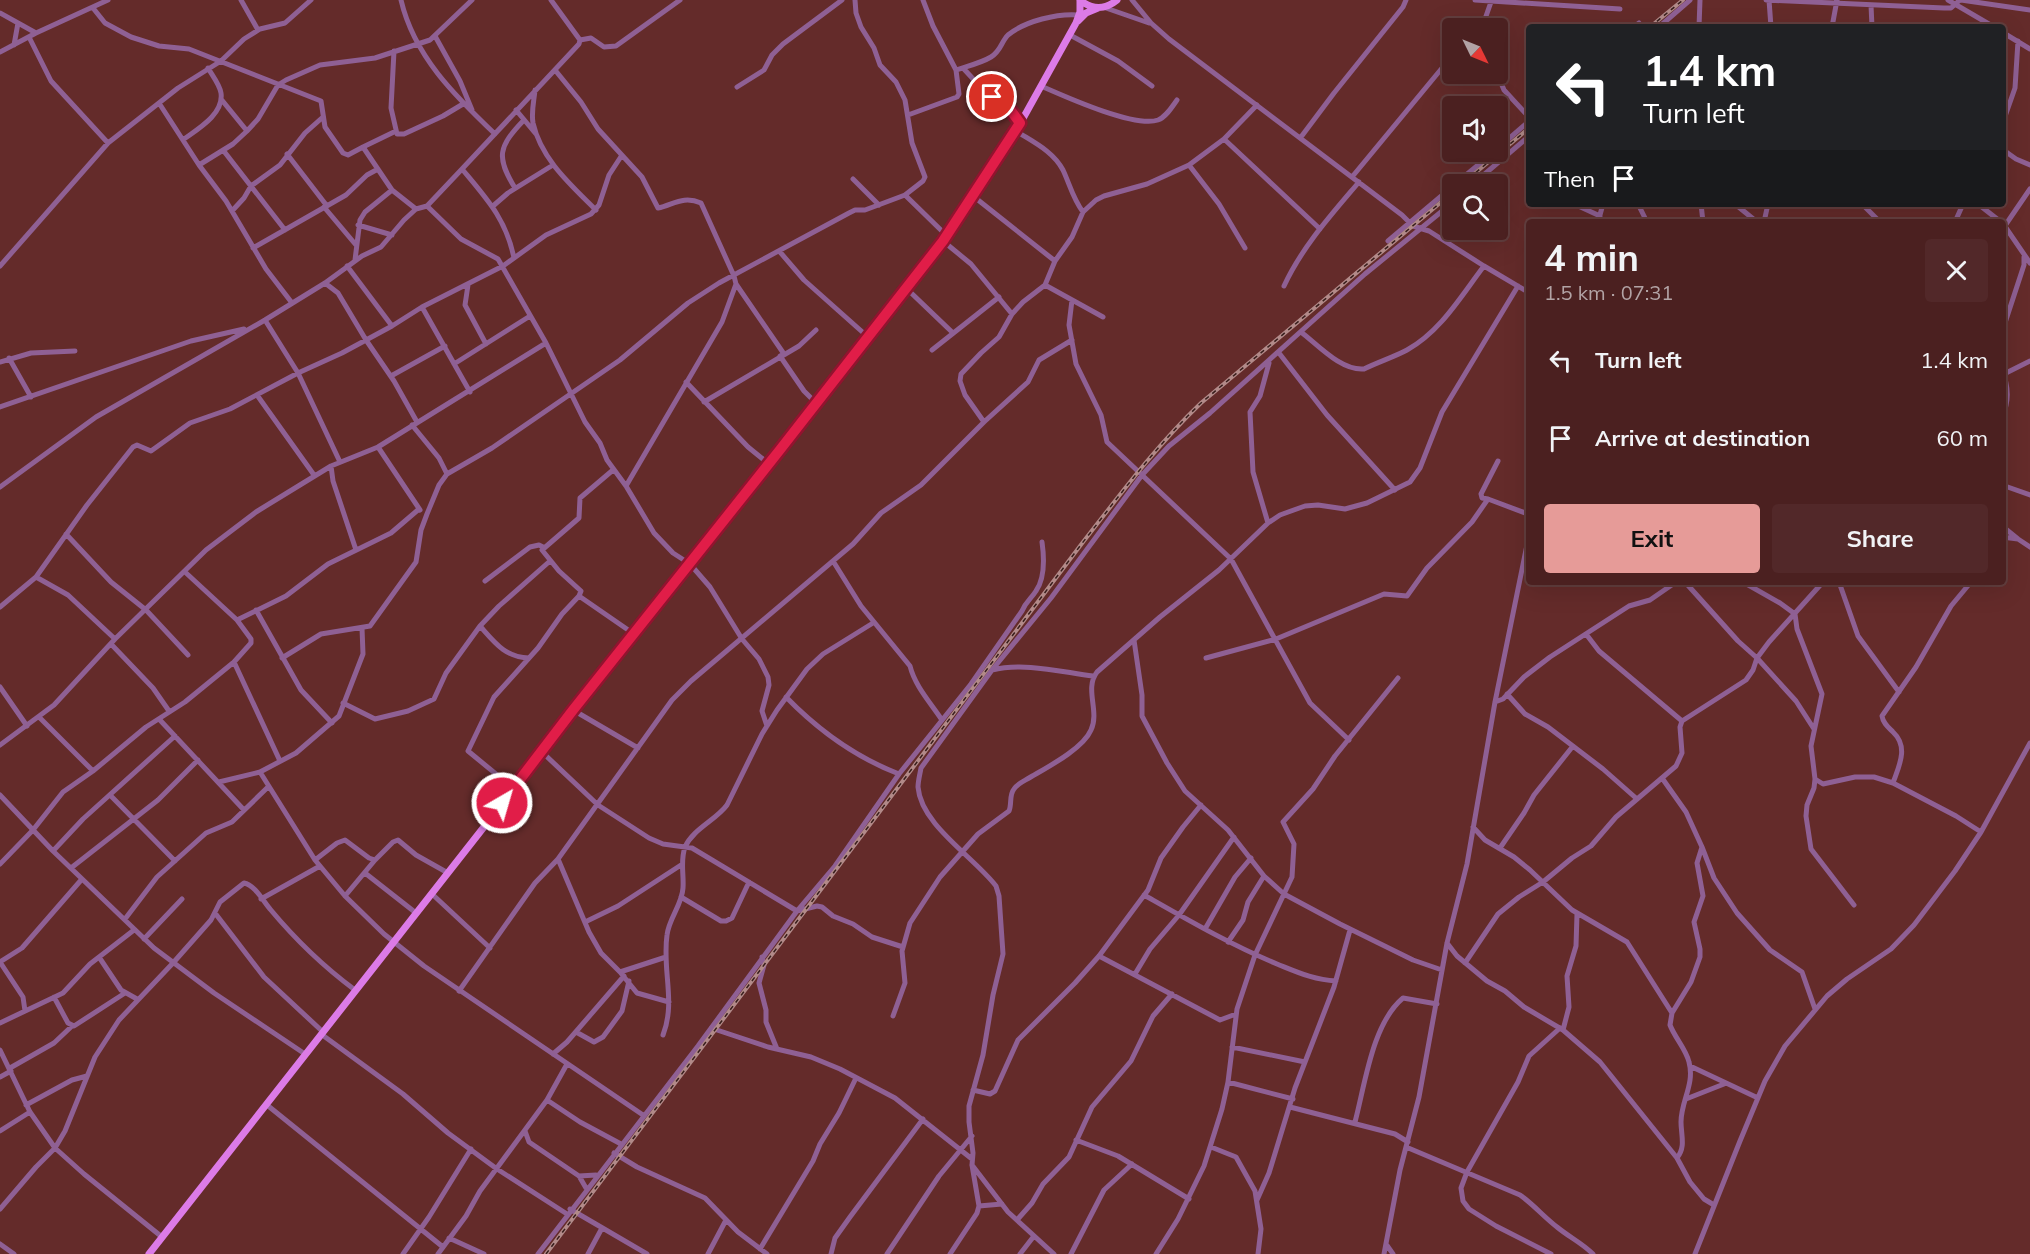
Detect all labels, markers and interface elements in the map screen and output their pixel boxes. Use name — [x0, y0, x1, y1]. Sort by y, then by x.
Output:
north arrow — [1442, 18, 1508, 84]
map controls — [1442, 18, 1508, 240]
text: 1.4 km — [1643, 44, 1776, 97]
icon: left — [1544, 48, 1622, 126]
pin — [966, 71, 1017, 122]
icon: arrive — [975, 80, 1008, 113]
button: sound — [1442, 96, 1508, 162]
text: Turn left — [1643, 96, 1745, 130]
icon: arrive — [1607, 162, 1640, 195]
text: Then — [1544, 165, 1595, 193]
button: search — [1442, 174, 1508, 240]
text: 4 min — [1544, 235, 1639, 280]
button: close — [1925, 239, 1988, 302]
text: 1.5 km · 07:31 — [1544, 280, 1673, 305]
icon: left — [1544, 344, 1577, 377]
text: Turn left — [1595, 346, 1682, 374]
text: 1.4 km — [1920, 346, 1988, 374]
icon: arrive — [1544, 422, 1577, 455]
text: Arrive at destination — [1595, 424, 1810, 452]
text: 60 m — [1937, 424, 1988, 452]
button: Exit — [1544, 504, 1760, 573]
button: Share — [1772, 504, 1988, 573]
position arrow — [470, 771, 534, 835]

